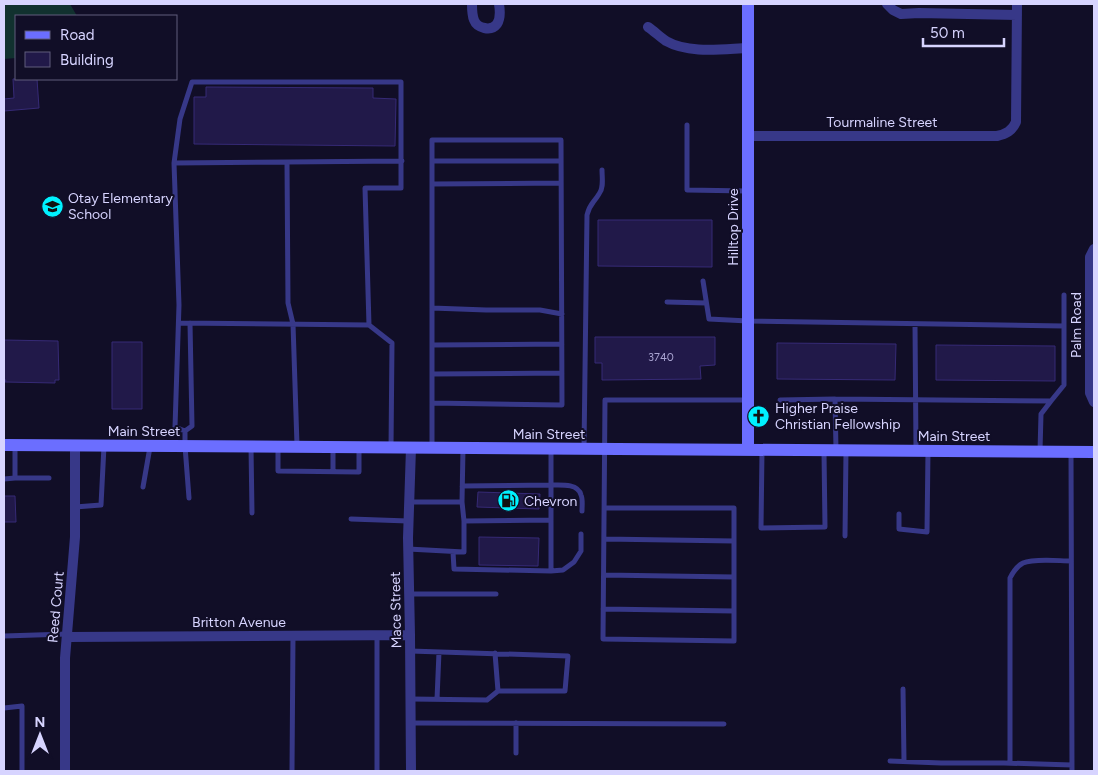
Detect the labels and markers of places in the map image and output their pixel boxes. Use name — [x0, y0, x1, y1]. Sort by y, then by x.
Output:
place label: Otay Elementary School — [68, 190, 173, 223]
school or university icon: Otay Elementary School — [40, 194, 64, 218]
place label: Higher Praise Christian Fellowship — [775, 400, 900, 433]
church icon: Higher Praise Christian Fellowship — [747, 404, 771, 428]
fuel station icon: Chevron — [496, 489, 520, 513]
place label: Chevron — [524, 493, 577, 510]

